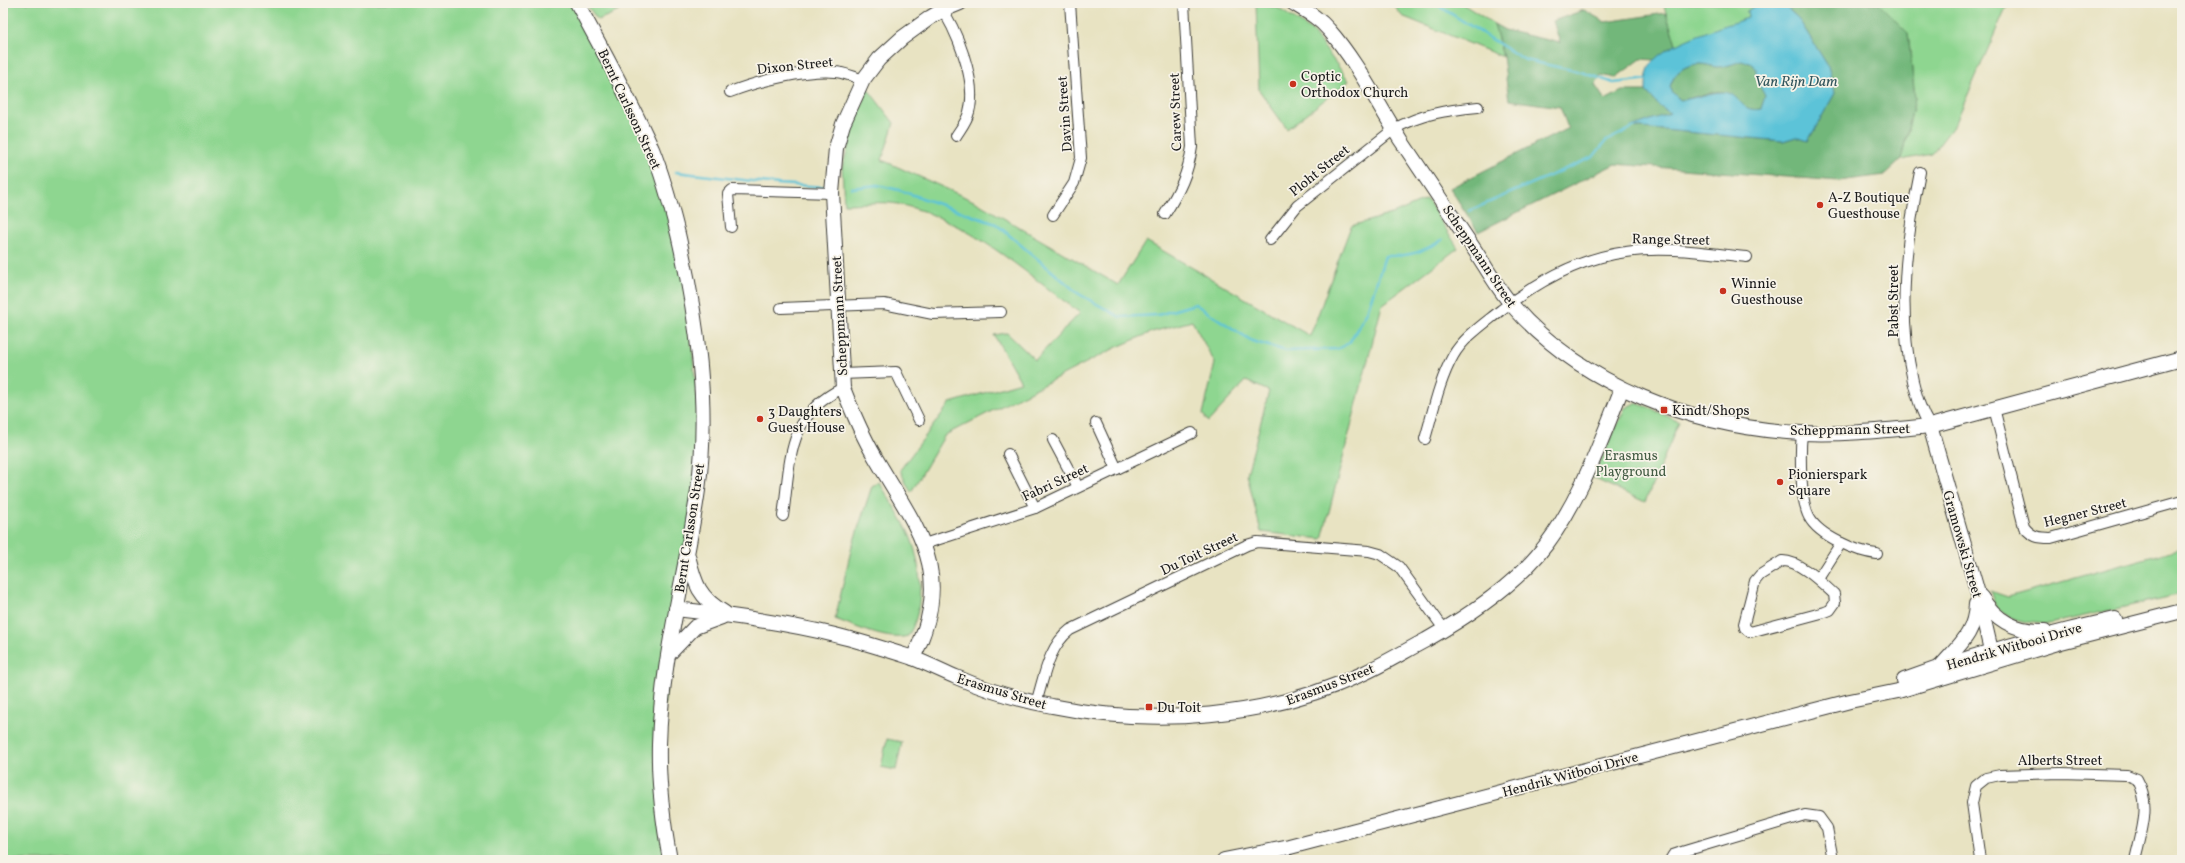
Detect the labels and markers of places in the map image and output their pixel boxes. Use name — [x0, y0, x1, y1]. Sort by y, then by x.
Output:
place label: Coptic Orthodox Church — [1301, 68, 1408, 103]
marker: Coptic Orthodox Church — [1288, 79, 1298, 89]
place label: A-Z Boutique Guesthouse — [1828, 189, 1910, 224]
marker: A-Z Boutique Guesthouse — [1815, 200, 1825, 210]
place label: Winnie Guesthouse — [1731, 275, 1803, 310]
marker: Winnie Guesthouse — [1718, 286, 1728, 296]
place label: Kindt/Shops — [1672, 402, 1750, 421]
place label: 3 Daughters Guest House — [768, 403, 845, 438]
marker: Kindt/Shops — [1659, 405, 1669, 415]
marker: 3 Daughters Guest House — [755, 414, 765, 424]
place label: Pionierspark Square — [1788, 466, 1868, 501]
marker: Pionierspark Square — [1775, 477, 1785, 487]
place label: Du Toit — [1157, 699, 1201, 718]
marker: Du Toit — [1144, 702, 1154, 712]

